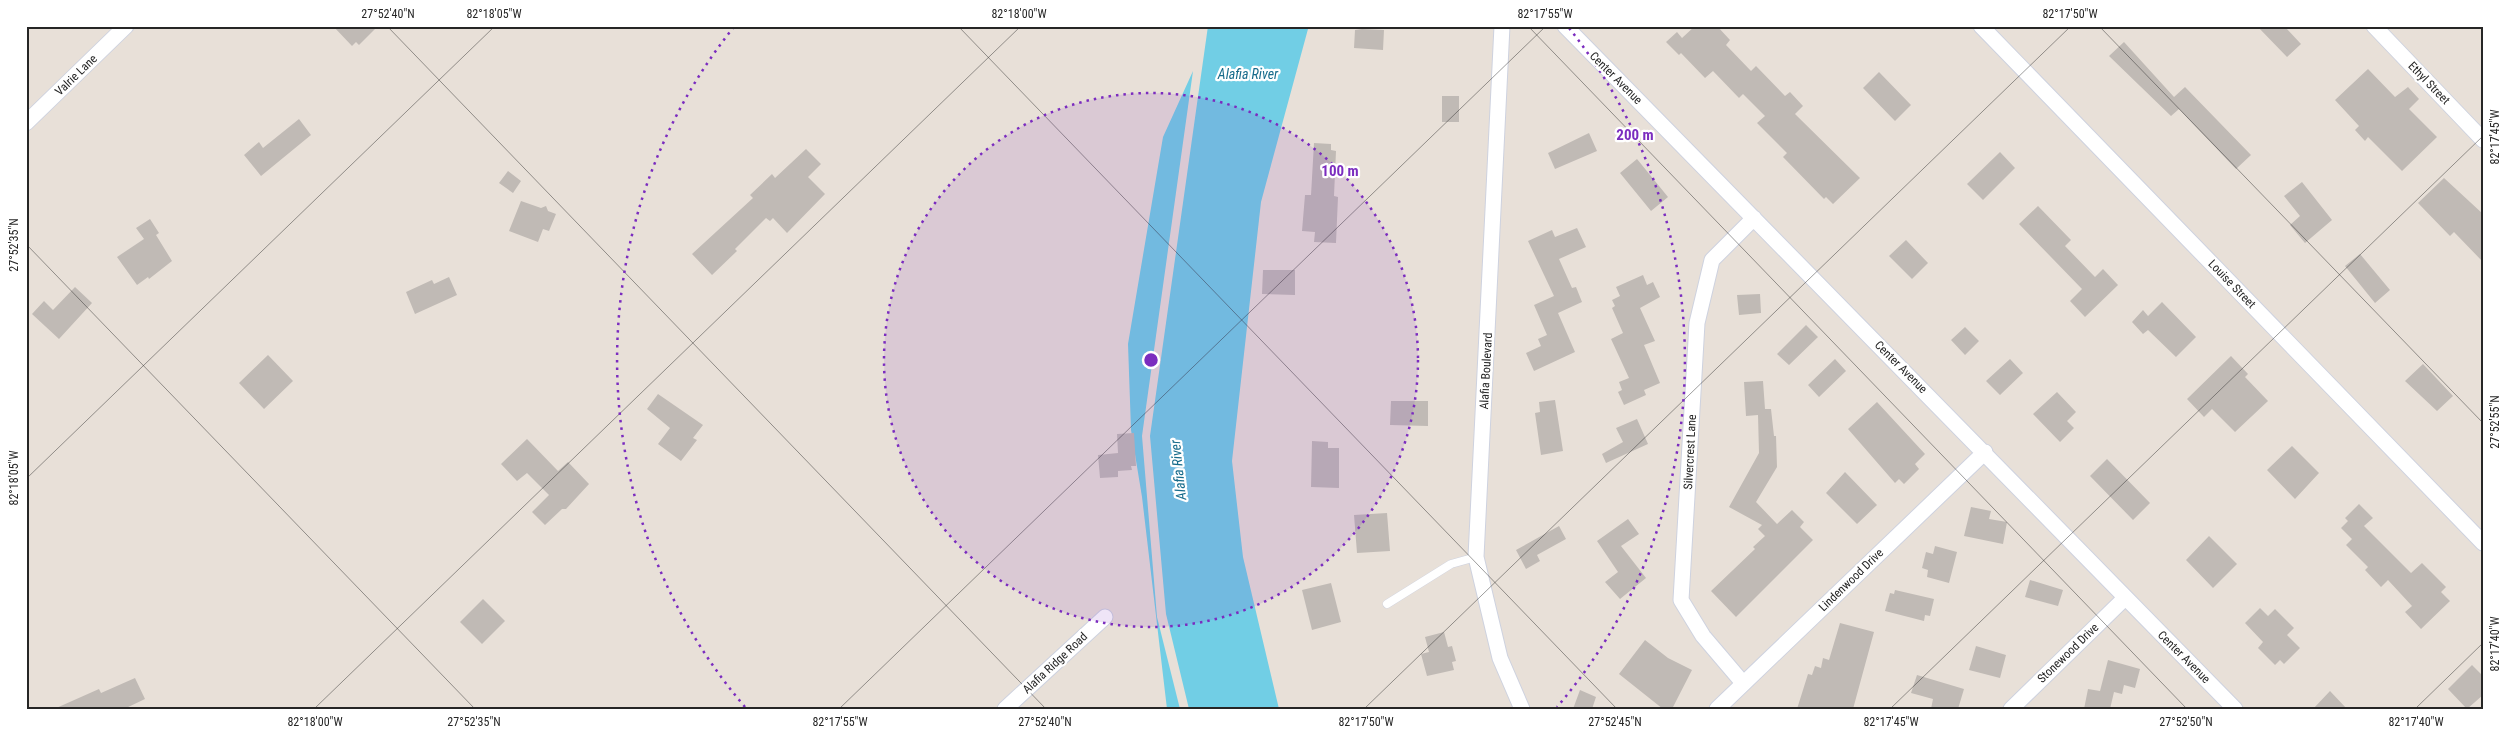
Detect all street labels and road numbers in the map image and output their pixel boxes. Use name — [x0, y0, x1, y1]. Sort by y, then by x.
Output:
street label: Center Avenue — [1587, 49, 1645, 107]
street label: Valrie Lane — [52, 51, 100, 98]
street label: Ethyl Street — [2405, 59, 2453, 108]
street label: Louise Street — [2205, 257, 2259, 312]
street label: Alafia Boulevard — [1477, 332, 1495, 410]
street label: Center Avenue — [1872, 338, 1930, 396]
street label: Silvercrest Lane — [1681, 414, 1699, 490]
street label: Lindenwood Drive — [1816, 545, 1886, 614]
street label: Stonewood Drive — [2034, 620, 2102, 686]
street label: Center Avenue — [2155, 628, 2213, 686]
street label: Alafia Ridge Road — [1020, 629, 1090, 697]

